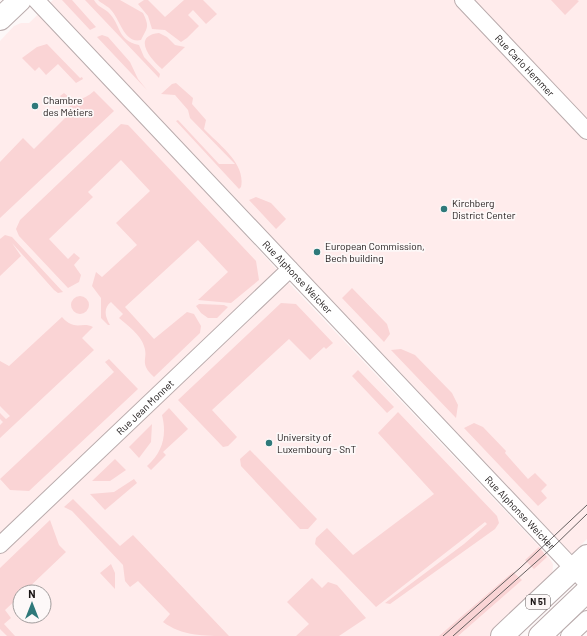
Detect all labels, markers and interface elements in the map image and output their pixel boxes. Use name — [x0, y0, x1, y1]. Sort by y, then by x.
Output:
street label: Rue Carlo Hemmer — [493, 32, 557, 99]
place label: Chambre des Métiers — [43, 94, 93, 118]
marker: Chambre des Métiers — [30, 101, 40, 111]
place label: Kirchberg District Center — [452, 197, 516, 221]
marker: Kirchberg District Center — [439, 204, 449, 214]
street label: Rue Alphonse Weicker — [260, 238, 335, 316]
place label: European Commission, Bech building — [325, 240, 425, 264]
marker: European Commission, Bech building — [312, 247, 322, 257]
street label: Rue Jean Monnet — [114, 377, 176, 437]
place label: University of Luxembourg - SnT — [277, 431, 356, 455]
marker: University of Luxembourg - SnT — [264, 438, 274, 448]
street label: Rue Alphonse Weicker — [483, 473, 558, 552]
north arrow — [12, 584, 52, 624]
text: N — [28, 587, 36, 600]
road number: N 51 — [526, 595, 550, 609]

